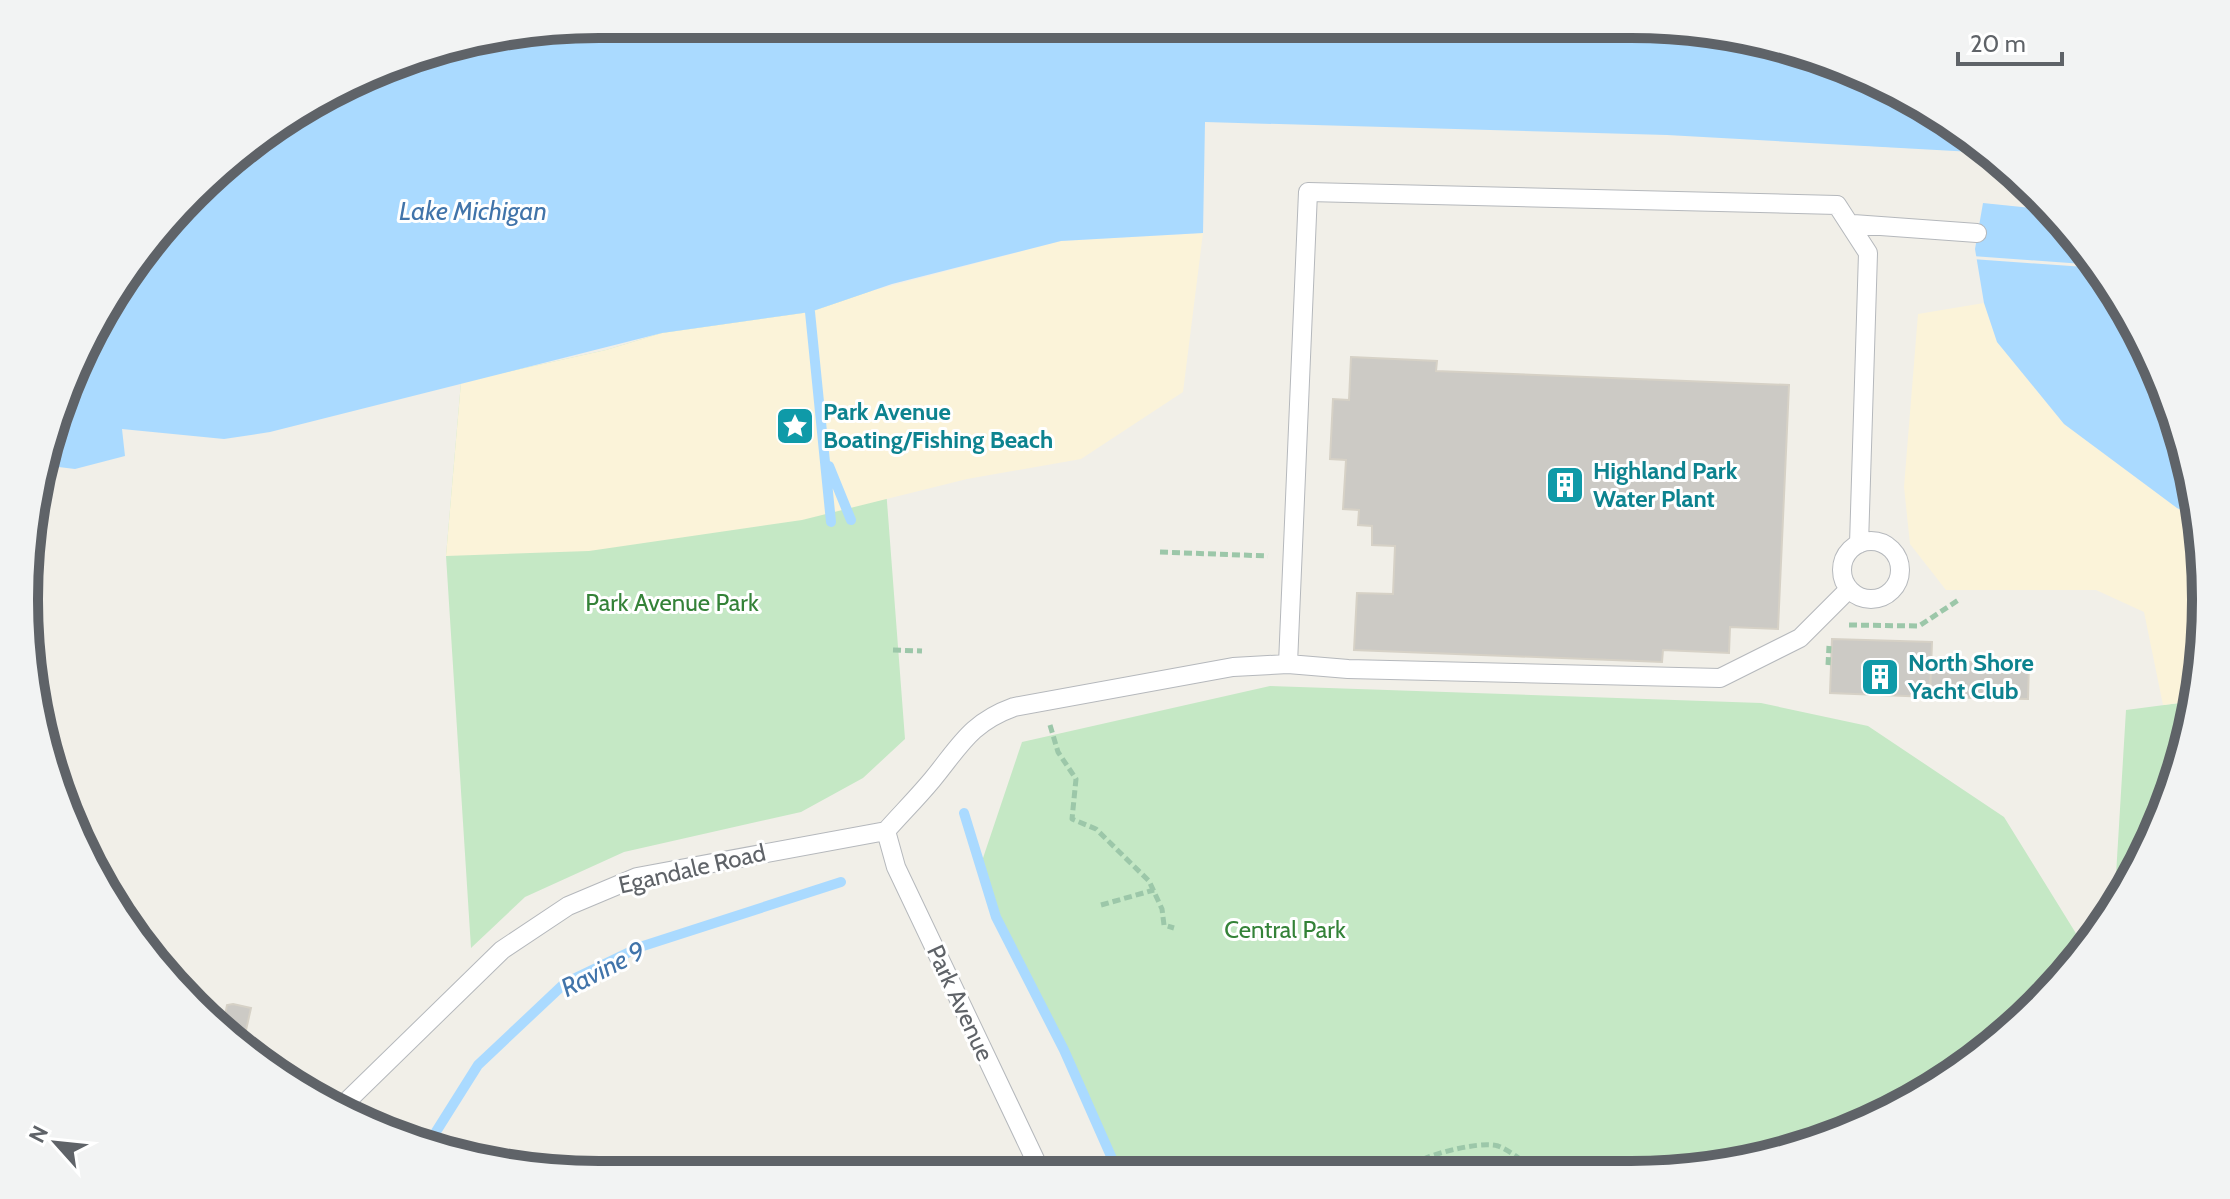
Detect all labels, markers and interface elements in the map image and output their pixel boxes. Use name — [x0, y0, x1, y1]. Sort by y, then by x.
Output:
scale bar — [1958, 16, 2062, 66]
text: 20 m — [1970, 29, 2026, 58]
water label: Lake Michigan — [399, 195, 547, 227]
place label: Park Avenue Boating/Fishing Beach — [823, 397, 1053, 454]
place icon: Park Avenue Boating/Fishing Beach — [774, 405, 816, 447]
place label: Highland Park Water Plant — [1593, 456, 1738, 513]
building icon: Highland Park Water Plant — [1544, 464, 1586, 506]
park label: Park Avenue Park — [585, 588, 759, 617]
place label: North Shore Yacht Club — [1907, 648, 2034, 705]
building icon: North Shore Yacht Club — [1859, 656, 1901, 698]
street label: Egandale Road — [616, 838, 768, 900]
park label: Central Park — [1224, 915, 1346, 944]
water label: Ravine 9 — [555, 934, 651, 1004]
street label: Park Avenue — [921, 940, 1000, 1065]
north arrow — [16, 1103, 96, 1183]
text: N — [23, 1121, 54, 1147]

